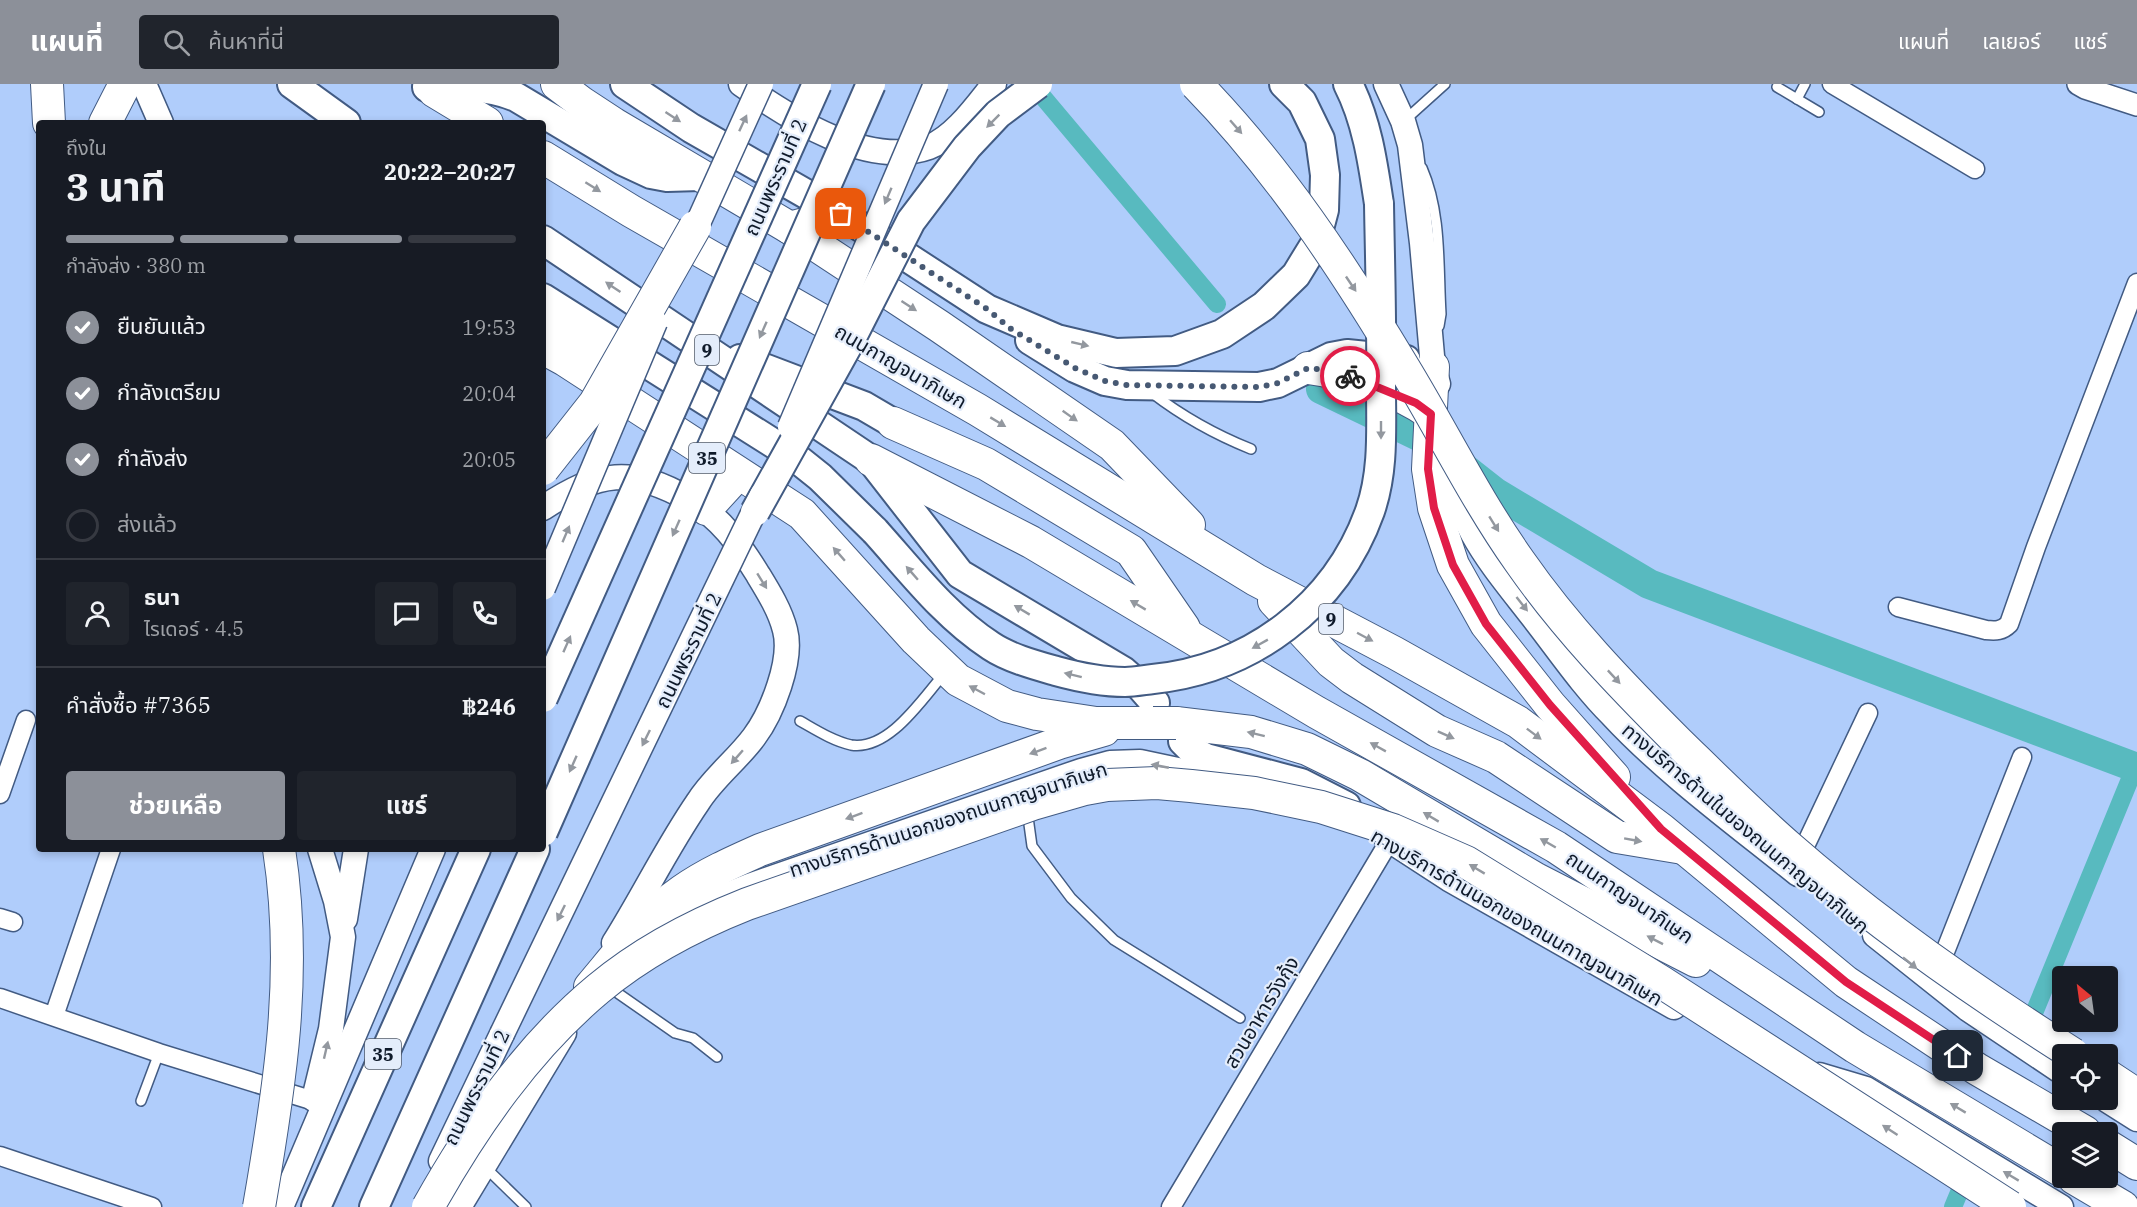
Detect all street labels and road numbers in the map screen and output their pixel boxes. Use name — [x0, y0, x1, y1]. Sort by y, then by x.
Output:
street label: ถนนพระรามที่ 2 — [737, 114, 813, 240]
street label: ถนนกาญจนาภิเษก — [830, 317, 972, 415]
road number: 9 — [695, 335, 719, 365]
road number: 35 — [689, 443, 725, 473]
street label: ถนนพระรามที่ 2 — [648, 587, 728, 713]
road number: 9 — [1319, 604, 1343, 634]
street label: ทางบริการด้านในของถนนกาญจนาภิเษก — [1618, 718, 1874, 938]
street label: ทางบริการด้านนอกของถนนกาญจนาภิเษก — [786, 755, 1110, 883]
street label: ทางบริการด้านนอกของถนนกาญจนาภิเษก — [1366, 822, 1668, 1012]
street label: ถนนกาญจนาภิเษก — [1562, 846, 1698, 948]
street label: สวนอาหารวังกุ้ง — [1217, 951, 1305, 1073]
street label: ถนนพระรามที่ 2 — [436, 1024, 516, 1150]
road number: 35 — [365, 1039, 401, 1069]

